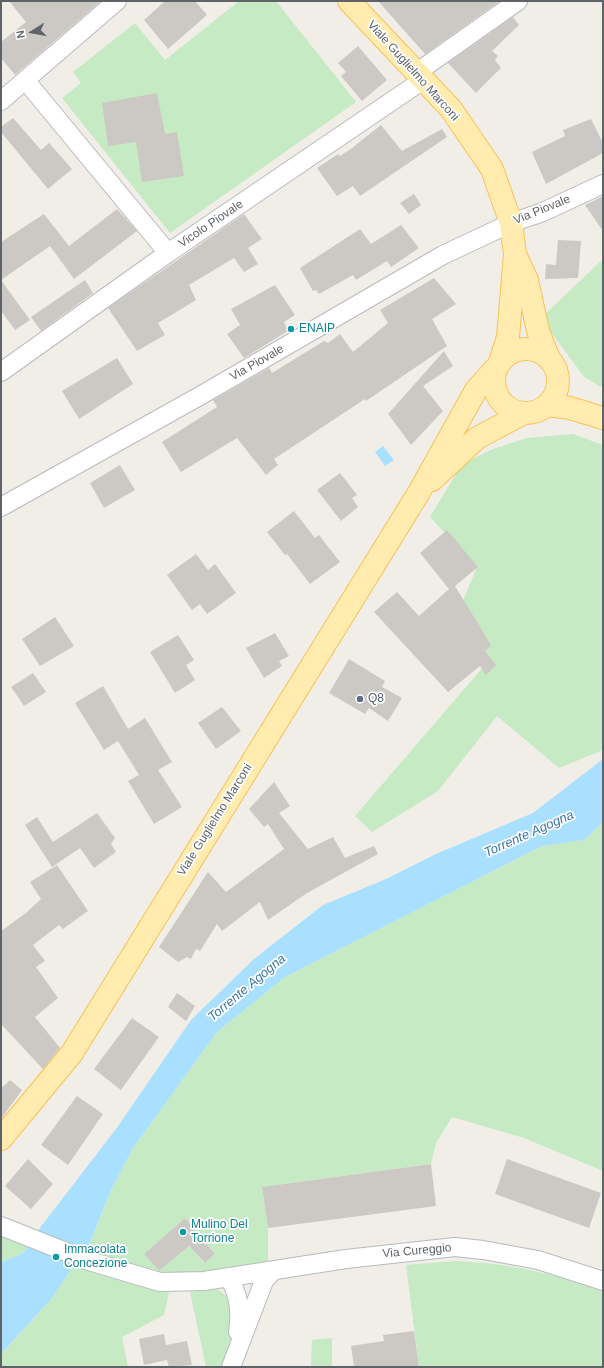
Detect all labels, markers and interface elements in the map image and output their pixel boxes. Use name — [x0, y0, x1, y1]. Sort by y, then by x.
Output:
north arrow — [12, 12, 52, 52]
street label: Viale Guglielmo Marconi — [364, 18, 462, 124]
text: N — [14, 29, 27, 39]
street label: Via Piovale — [512, 192, 572, 228]
street label: Vicolo Piovale — [176, 197, 246, 251]
place label: ENAIP — [299, 322, 335, 336]
marker: ENAIP — [286, 324, 296, 334]
street label: Via Piovale — [227, 342, 287, 384]
place label: Q8 — [368, 692, 384, 706]
marker: Q8 — [355, 694, 365, 704]
street label: Viale Guglielmo Marconi — [174, 761, 256, 879]
water label: Torrente Agogna — [482, 807, 576, 861]
water label: Torrente Agogna — [205, 951, 289, 1025]
place label: Mulino Del Torrione — [191, 1218, 248, 1246]
marker: Mulino Del Torrione — [178, 1227, 188, 1237]
street label: Via Cureggio — [382, 1241, 452, 1261]
place label: Immacolata Concezione — [64, 1243, 127, 1271]
marker: Immacolata Concezione — [51, 1252, 61, 1262]

